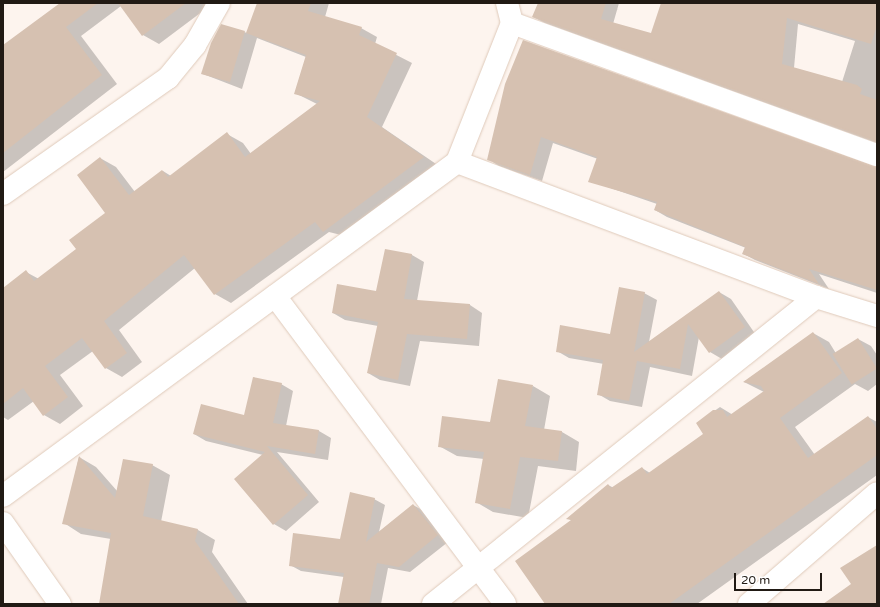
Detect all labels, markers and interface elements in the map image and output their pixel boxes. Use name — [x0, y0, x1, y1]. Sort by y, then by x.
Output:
scale bar — [736, 565, 824, 591]
text: 20 m — [741, 573, 770, 587]

